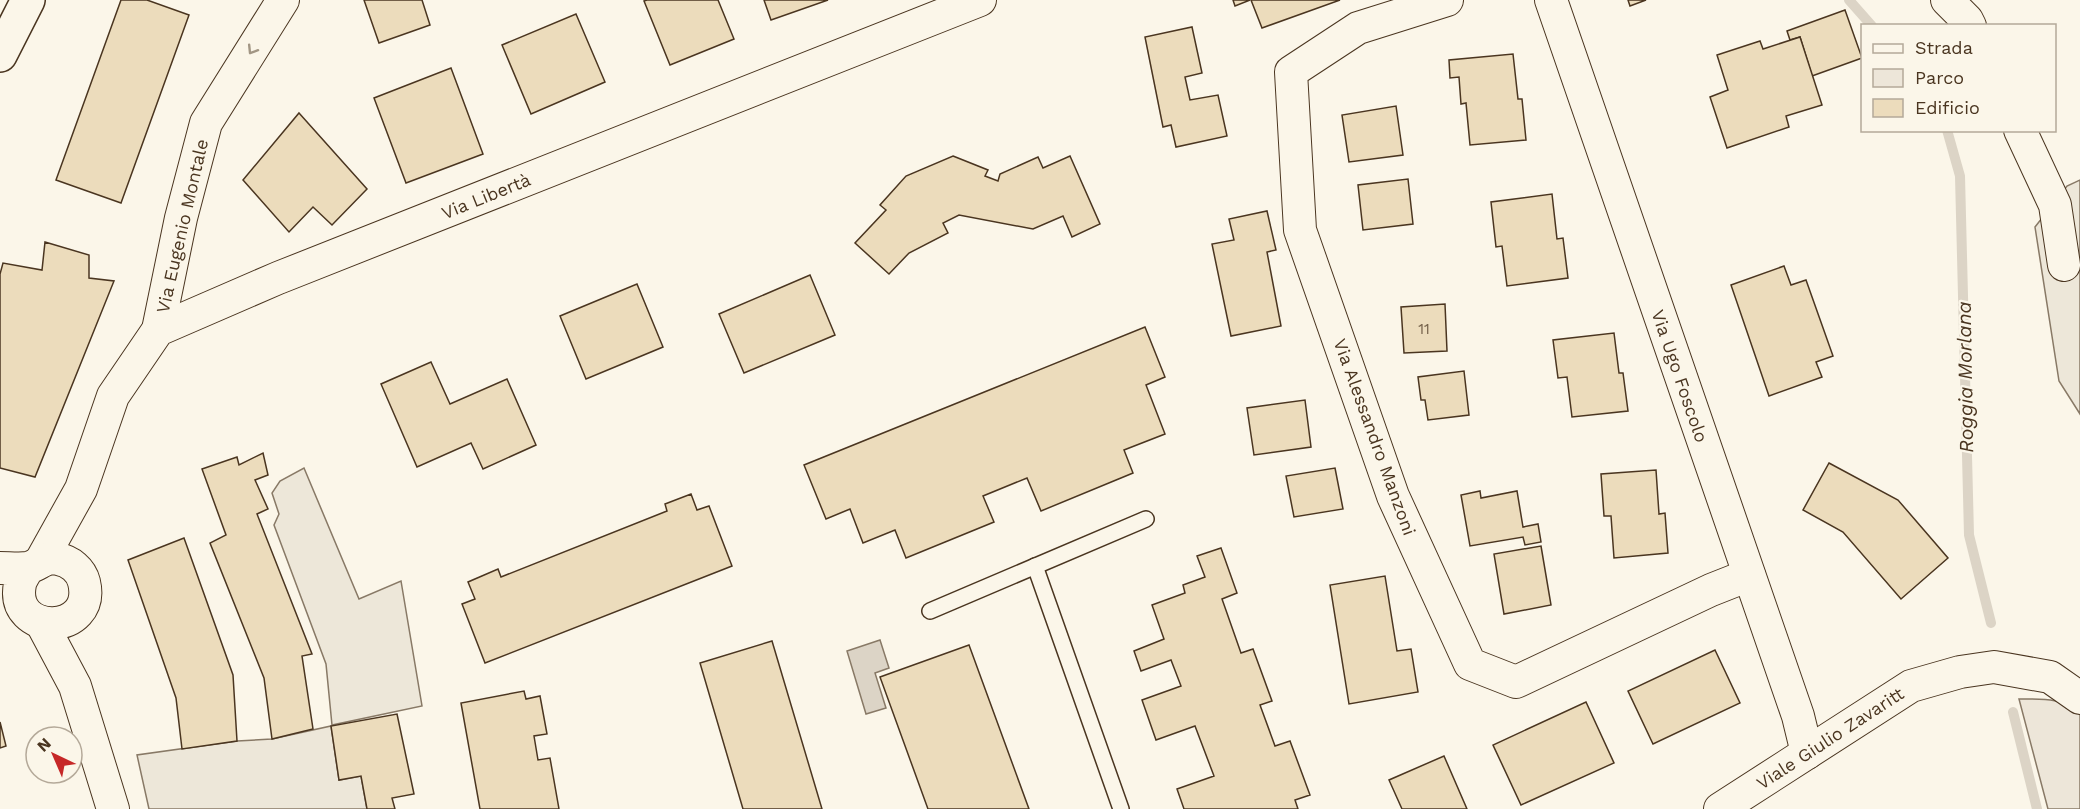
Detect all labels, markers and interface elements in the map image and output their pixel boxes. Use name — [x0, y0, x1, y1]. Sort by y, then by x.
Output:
legend — [1861, 24, 2056, 132]
text: Strada — [1915, 37, 1973, 58]
one-way arrow — [249, 43, 260, 54]
text: Parco — [1915, 67, 1964, 88]
text: Edificio — [1915, 97, 1980, 118]
street label: Via Eugenio Montale — [152, 137, 212, 315]
street label: Via Libertà — [438, 169, 534, 223]
water label: Roggia Morlana — [1952, 301, 1978, 453]
street label: Via Ugo Foscolo — [1647, 307, 1713, 445]
house number: 11 — [1418, 320, 1430, 338]
street label: Via Alessandro Manzoni — [1330, 336, 1420, 538]
street label: Viale Giulio Zavaritt — [1752, 682, 1908, 793]
north arrow — [24, 725, 84, 785]
text: N — [33, 734, 55, 756]

